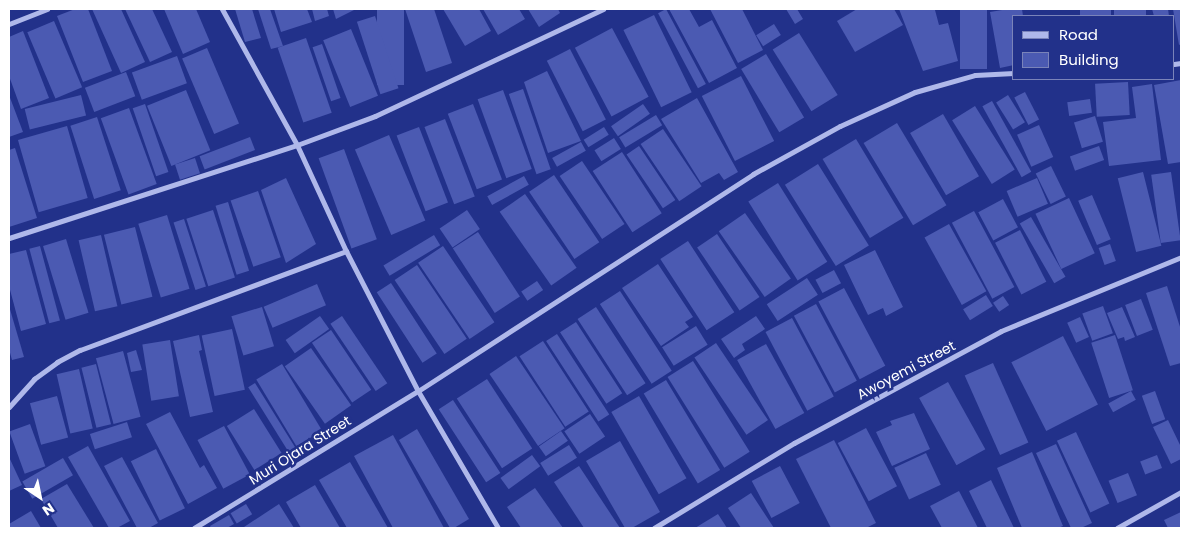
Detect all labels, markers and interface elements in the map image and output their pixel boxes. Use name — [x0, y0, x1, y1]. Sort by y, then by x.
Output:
legend — [1012, 15, 1175, 80]
text: Road — [1059, 24, 1098, 45]
text: Building — [1059, 49, 1119, 70]
street label: Awoyemi Street — [854, 337, 958, 403]
street label: Muri Ojara Street — [246, 412, 354, 488]
north arrow — [15, 472, 65, 522]
text: N — [38, 498, 58, 521]

